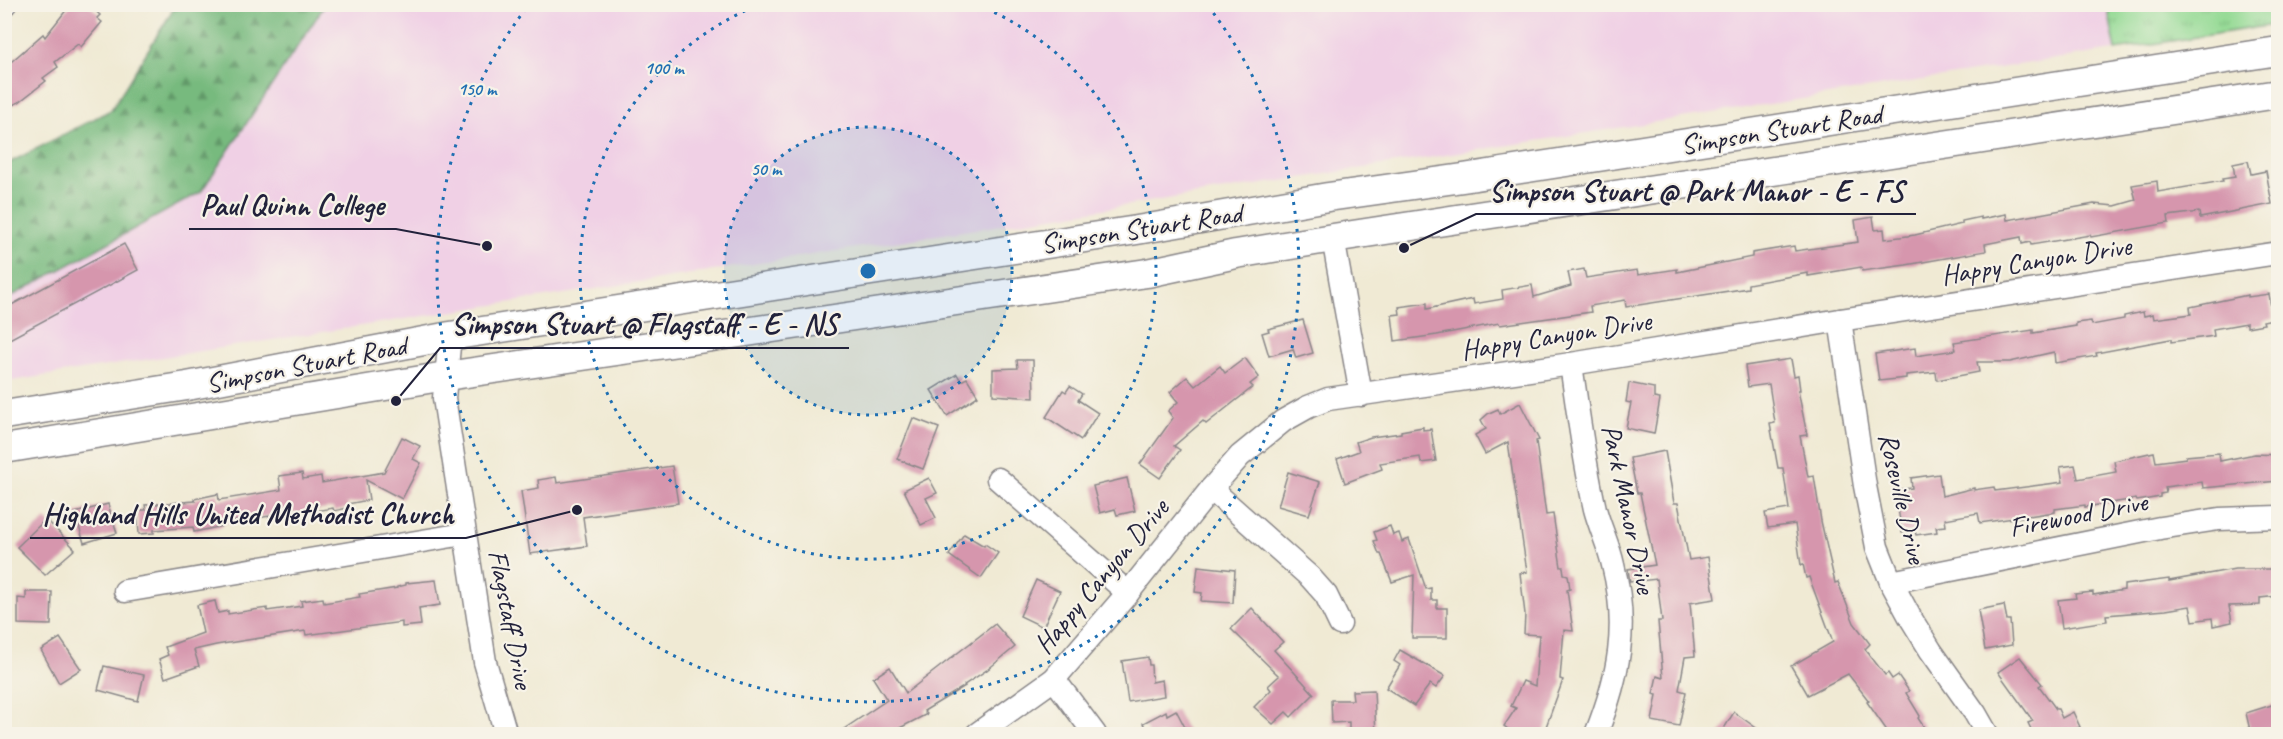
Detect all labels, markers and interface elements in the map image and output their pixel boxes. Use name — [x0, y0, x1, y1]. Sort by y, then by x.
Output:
text: 100 m — [645, 57, 685, 79]
text: 150 m — [458, 78, 498, 100]
street label: Simpson Stuart Road — [1678, 95, 1888, 162]
text: 50 m — [751, 158, 783, 180]
callout: Simpson Stuart @ Park Manor - E - FS — [1476, 166, 1916, 214]
text: Simpson Stuart @ Park Manor - E - FS — [1489, 172, 1907, 210]
callout: Paul Quinn College — [189, 181, 396, 229]
text: Paul Quinn College — [200, 186, 387, 224]
street label: Simpson Stuart Road — [1038, 194, 1248, 261]
street label: Happy Canyon Drive — [1938, 227, 2135, 292]
centre of rings — [858, 261, 878, 281]
callout: Simpson Stuart @ Flagstaff - E - NS — [440, 300, 849, 348]
street label: Happy Canyon Drive — [1458, 302, 1655, 367]
text: Simpson Stuart @ Flagstaff - E - NS — [451, 305, 841, 343]
street label: Simpson Stuart Road — [203, 327, 413, 401]
street label: Park Manor Drive — [1594, 421, 1664, 599]
street label: Roseville Drive — [1871, 429, 1935, 569]
street label: Firewood Drive — [2006, 483, 2152, 544]
callout: Highland Hills United Methodist Church — [30, 490, 466, 538]
street label: Happy Canyon Drive — [1026, 490, 1177, 661]
text: Highland Hills United Methodist Church — [42, 495, 455, 533]
street label: Flagstaff Drive — [480, 547, 542, 693]

